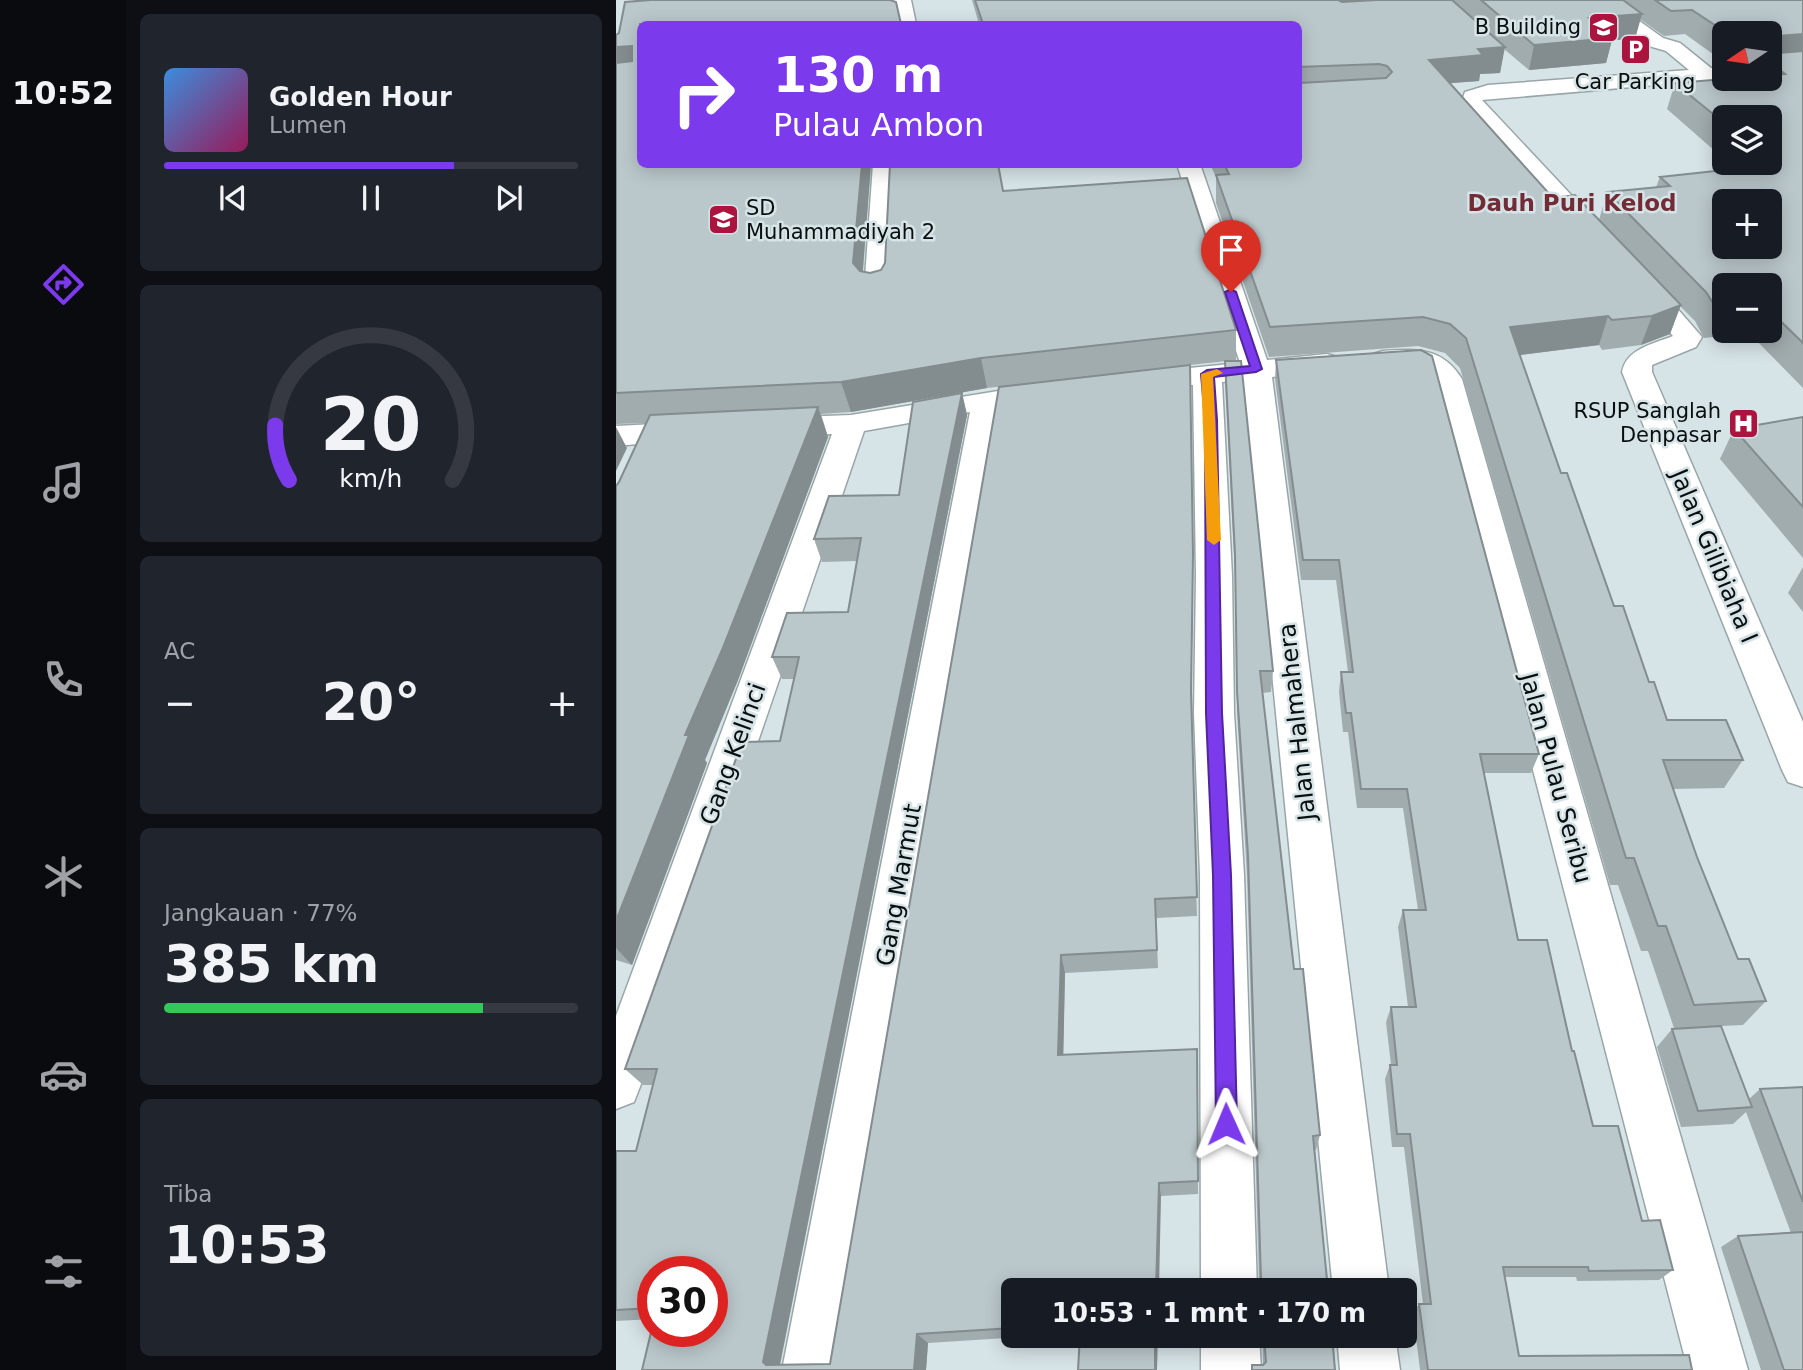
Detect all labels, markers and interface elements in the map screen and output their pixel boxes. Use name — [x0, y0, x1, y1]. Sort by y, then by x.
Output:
school or university icon: B Building — [1587, 10, 1621, 44]
place label: B Building — [1475, 15, 1581, 39]
north arrow — [1712, 21, 1782, 91]
map controls — [1712, 21, 1782, 343]
parking icon: Car Parking — [1618, 33, 1652, 67]
text: 130 m — [773, 47, 943, 104]
icon: right — [658, 49, 749, 140]
place label: Car Parking — [1575, 70, 1695, 94]
text: 10:52 — [12, 74, 114, 112]
text: Golden Hour — [269, 82, 452, 112]
button: layers — [1712, 105, 1782, 175]
text: Pulau Ambon — [773, 106, 984, 144]
text: Lumen — [269, 112, 347, 138]
icon: previous — [214, 179, 252, 217]
icon: pause — [352, 179, 390, 217]
icon: next — [490, 179, 528, 217]
button: + — [1712, 189, 1782, 259]
district label: Dauh Puri Kelod — [1468, 190, 1677, 216]
place label: SD Muhammadiyah 2 — [746, 196, 935, 244]
school or university icon: SD Muhammadiyah 2 — [706, 203, 740, 237]
pin — [1201, 220, 1261, 292]
icon: arrive — [1212, 231, 1250, 269]
icon: directions — [39, 260, 88, 309]
button: − — [1712, 273, 1782, 343]
text: 20 — [320, 382, 422, 467]
place label: RSUP Sanglah Denpasar — [1574, 399, 1721, 447]
hospital icon: RSUP Sanglah Denpasar — [1727, 406, 1761, 440]
icon: music — [39, 458, 88, 507]
street label: Jalan Gilibiaha I — [1664, 463, 1763, 647]
text: km/h — [339, 464, 403, 493]
street label: Jalan Halmahera — [1273, 622, 1321, 824]
text: AC — [164, 638, 195, 664]
icon: phone — [39, 655, 88, 704]
street label: Jalan Pulau Seribu — [1514, 668, 1598, 886]
text: 20° — [322, 672, 420, 732]
street label: Gang Kelinci — [694, 679, 772, 829]
text: − — [164, 681, 196, 725]
text: + — [546, 681, 578, 725]
street label: Gang Marmut — [871, 802, 927, 968]
icon: climate — [39, 852, 88, 901]
text: Jangkauan · 77% — [164, 900, 357, 926]
text: 385 km — [164, 934, 379, 994]
icon: car — [39, 1050, 88, 1099]
position arrow — [1189, 1087, 1263, 1161]
text: Tiba — [164, 1181, 212, 1207]
text: 10:53 — [164, 1215, 330, 1275]
icon: filters — [39, 1247, 88, 1296]
speed limit sign: 30 — [637, 1256, 728, 1347]
text: 10:53 · 1 mnt · 170 m — [1052, 1298, 1366, 1328]

